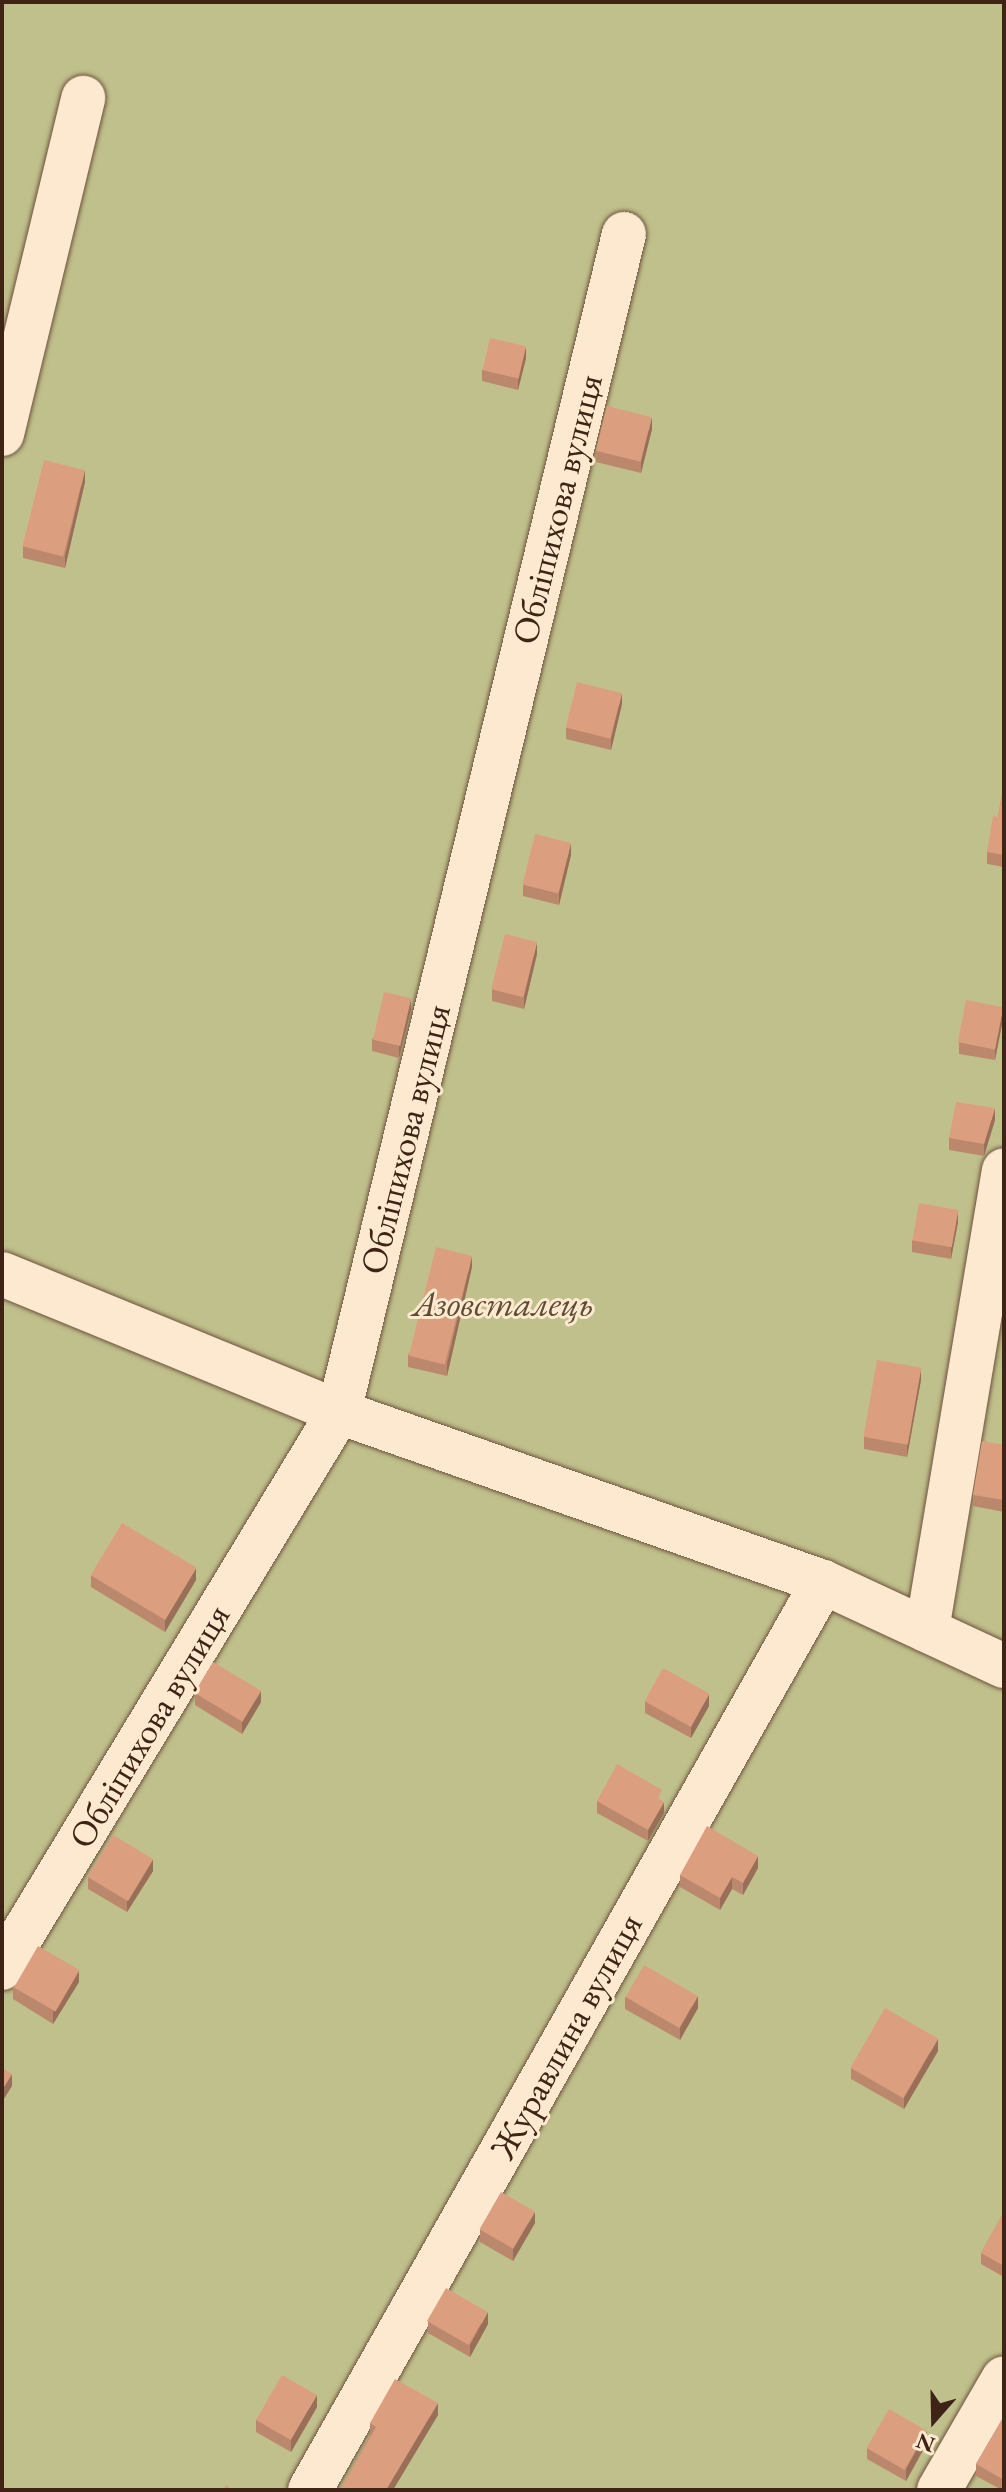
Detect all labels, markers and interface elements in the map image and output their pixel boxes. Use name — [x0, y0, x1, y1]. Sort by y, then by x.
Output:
street label: Обліпихова вулиця — [503, 370, 611, 648]
street label: Обліпихова вулиця — [351, 1000, 459, 1278]
park label: Азовсталець — [413, 1282, 593, 1326]
street label: Обліпихова вулиця — [59, 1596, 239, 1856]
street label: Журавлина вулиця — [481, 1906, 651, 2166]
north arrow — [894, 2380, 974, 2460]
text: N — [912, 2426, 939, 2460]

